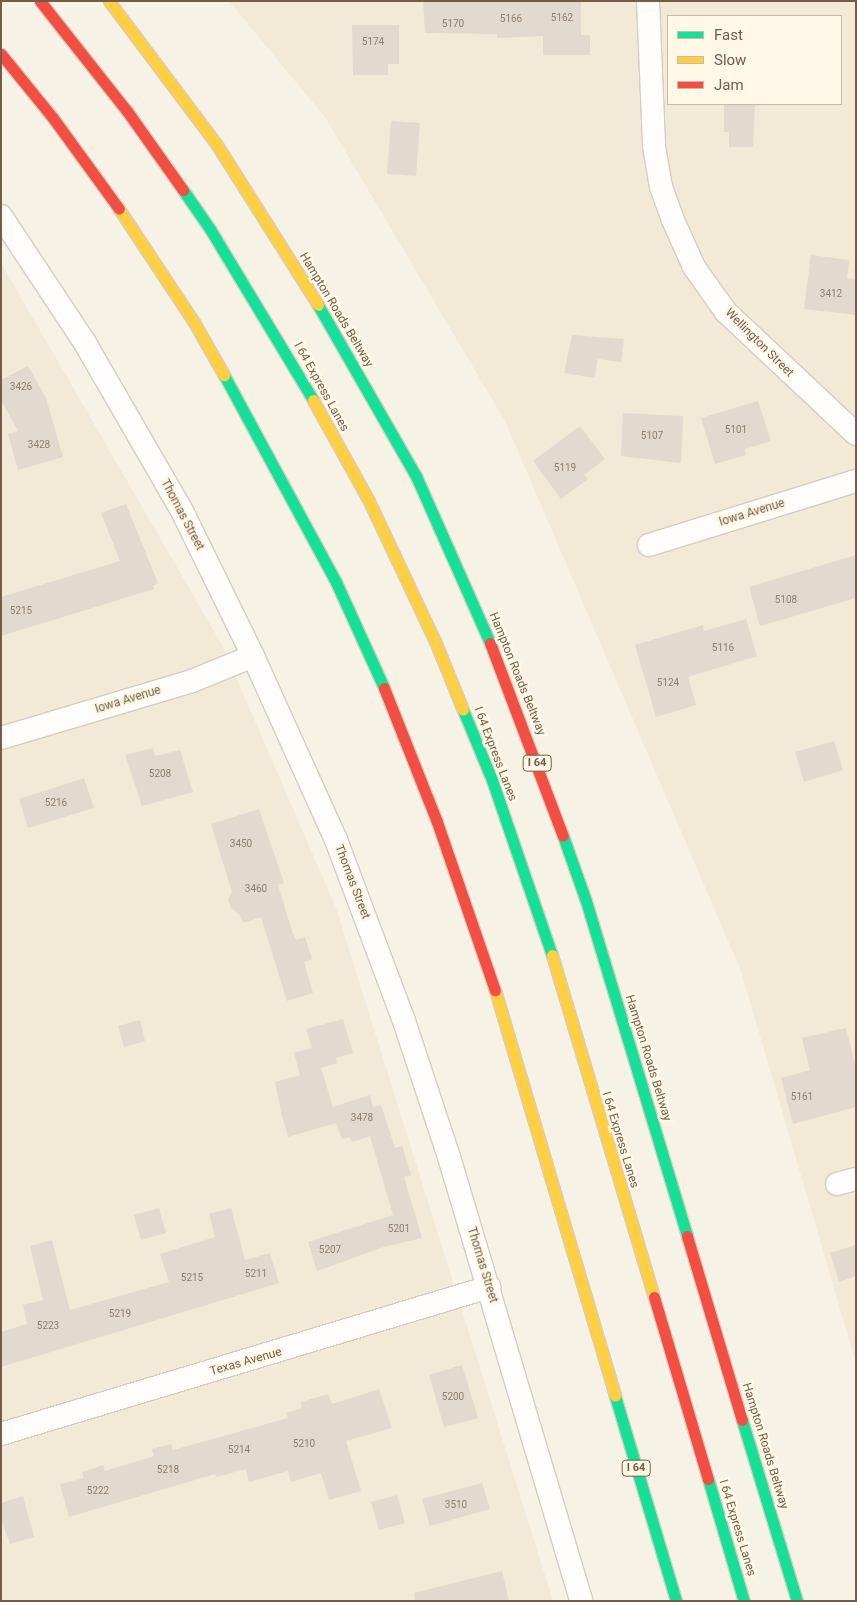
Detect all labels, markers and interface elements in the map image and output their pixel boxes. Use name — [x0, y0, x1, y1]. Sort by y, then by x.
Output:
house number: 5162 — [551, 12, 573, 24]
house number: 5166 — [500, 13, 522, 25]
legend — [667, 15, 842, 105]
house number: 5170 — [442, 18, 464, 30]
text: Fast — [714, 26, 743, 44]
house number: 5174 — [362, 36, 384, 48]
text: Slow — [714, 51, 746, 69]
text: Jam — [714, 76, 744, 94]
street label: Hampton Roads Beltway — [296, 250, 376, 370]
house number: 3412 — [820, 288, 842, 300]
street label: Wellington Street — [722, 306, 796, 380]
street label: I 64 Express Lanes — [290, 340, 352, 434]
house number: 3426 — [10, 381, 32, 393]
house number: 5101 — [725, 424, 747, 436]
house number: 5107 — [641, 430, 663, 442]
house number: 3428 — [28, 439, 50, 451]
house number: 5119 — [554, 462, 576, 474]
street label: Thomas Street — [157, 477, 207, 553]
street label: Iowa Avenue — [717, 496, 787, 530]
house number: 5108 — [775, 594, 797, 606]
house number: 5215 — [10, 605, 32, 617]
street label: Hampton Roads Beltway — [486, 611, 548, 737]
house number: 5116 — [712, 642, 734, 654]
house number: 5124 — [657, 677, 679, 689]
street label: Iowa Avenue — [93, 683, 163, 717]
street label: I 64 Express Lanes — [470, 705, 520, 803]
road number: I 64 — [522, 754, 552, 771]
house number: 5208 — [149, 768, 171, 780]
house number: 5216 — [45, 797, 67, 809]
house number: 3450 — [230, 838, 252, 850]
street label: Thomas Street — [331, 843, 373, 921]
house number: 3460 — [245, 883, 267, 895]
street label: Hampton Roads Beltway — [622, 993, 674, 1123]
street label: I 64 Express Lanes — [598, 1090, 642, 1190]
house number: 5161 — [791, 1091, 813, 1103]
house number: 3478 — [351, 1112, 373, 1124]
house number: 5201 — [388, 1223, 410, 1235]
street label: Thomas Street — [464, 1225, 500, 1305]
house number: 5207 — [319, 1244, 341, 1256]
house number: 5211 — [245, 1268, 267, 1280]
house number: 5215 — [181, 1272, 203, 1284]
house number: 5219 — [109, 1308, 131, 1320]
house number: 5223 — [37, 1320, 59, 1332]
street label: Texas Avenue — [209, 1345, 283, 1379]
street label: Hampton Roads Beltway — [739, 1381, 791, 1511]
house number: 5200 — [442, 1391, 464, 1403]
house number: 5210 — [293, 1438, 315, 1450]
house number: 5214 — [228, 1444, 250, 1456]
road number: I 64 — [621, 1460, 651, 1476]
house number: 5218 — [157, 1464, 179, 1476]
street label: I 64 Express Lanes — [715, 1478, 759, 1578]
house number: 5222 — [87, 1485, 109, 1497]
house number: 3510 — [445, 1499, 467, 1511]

